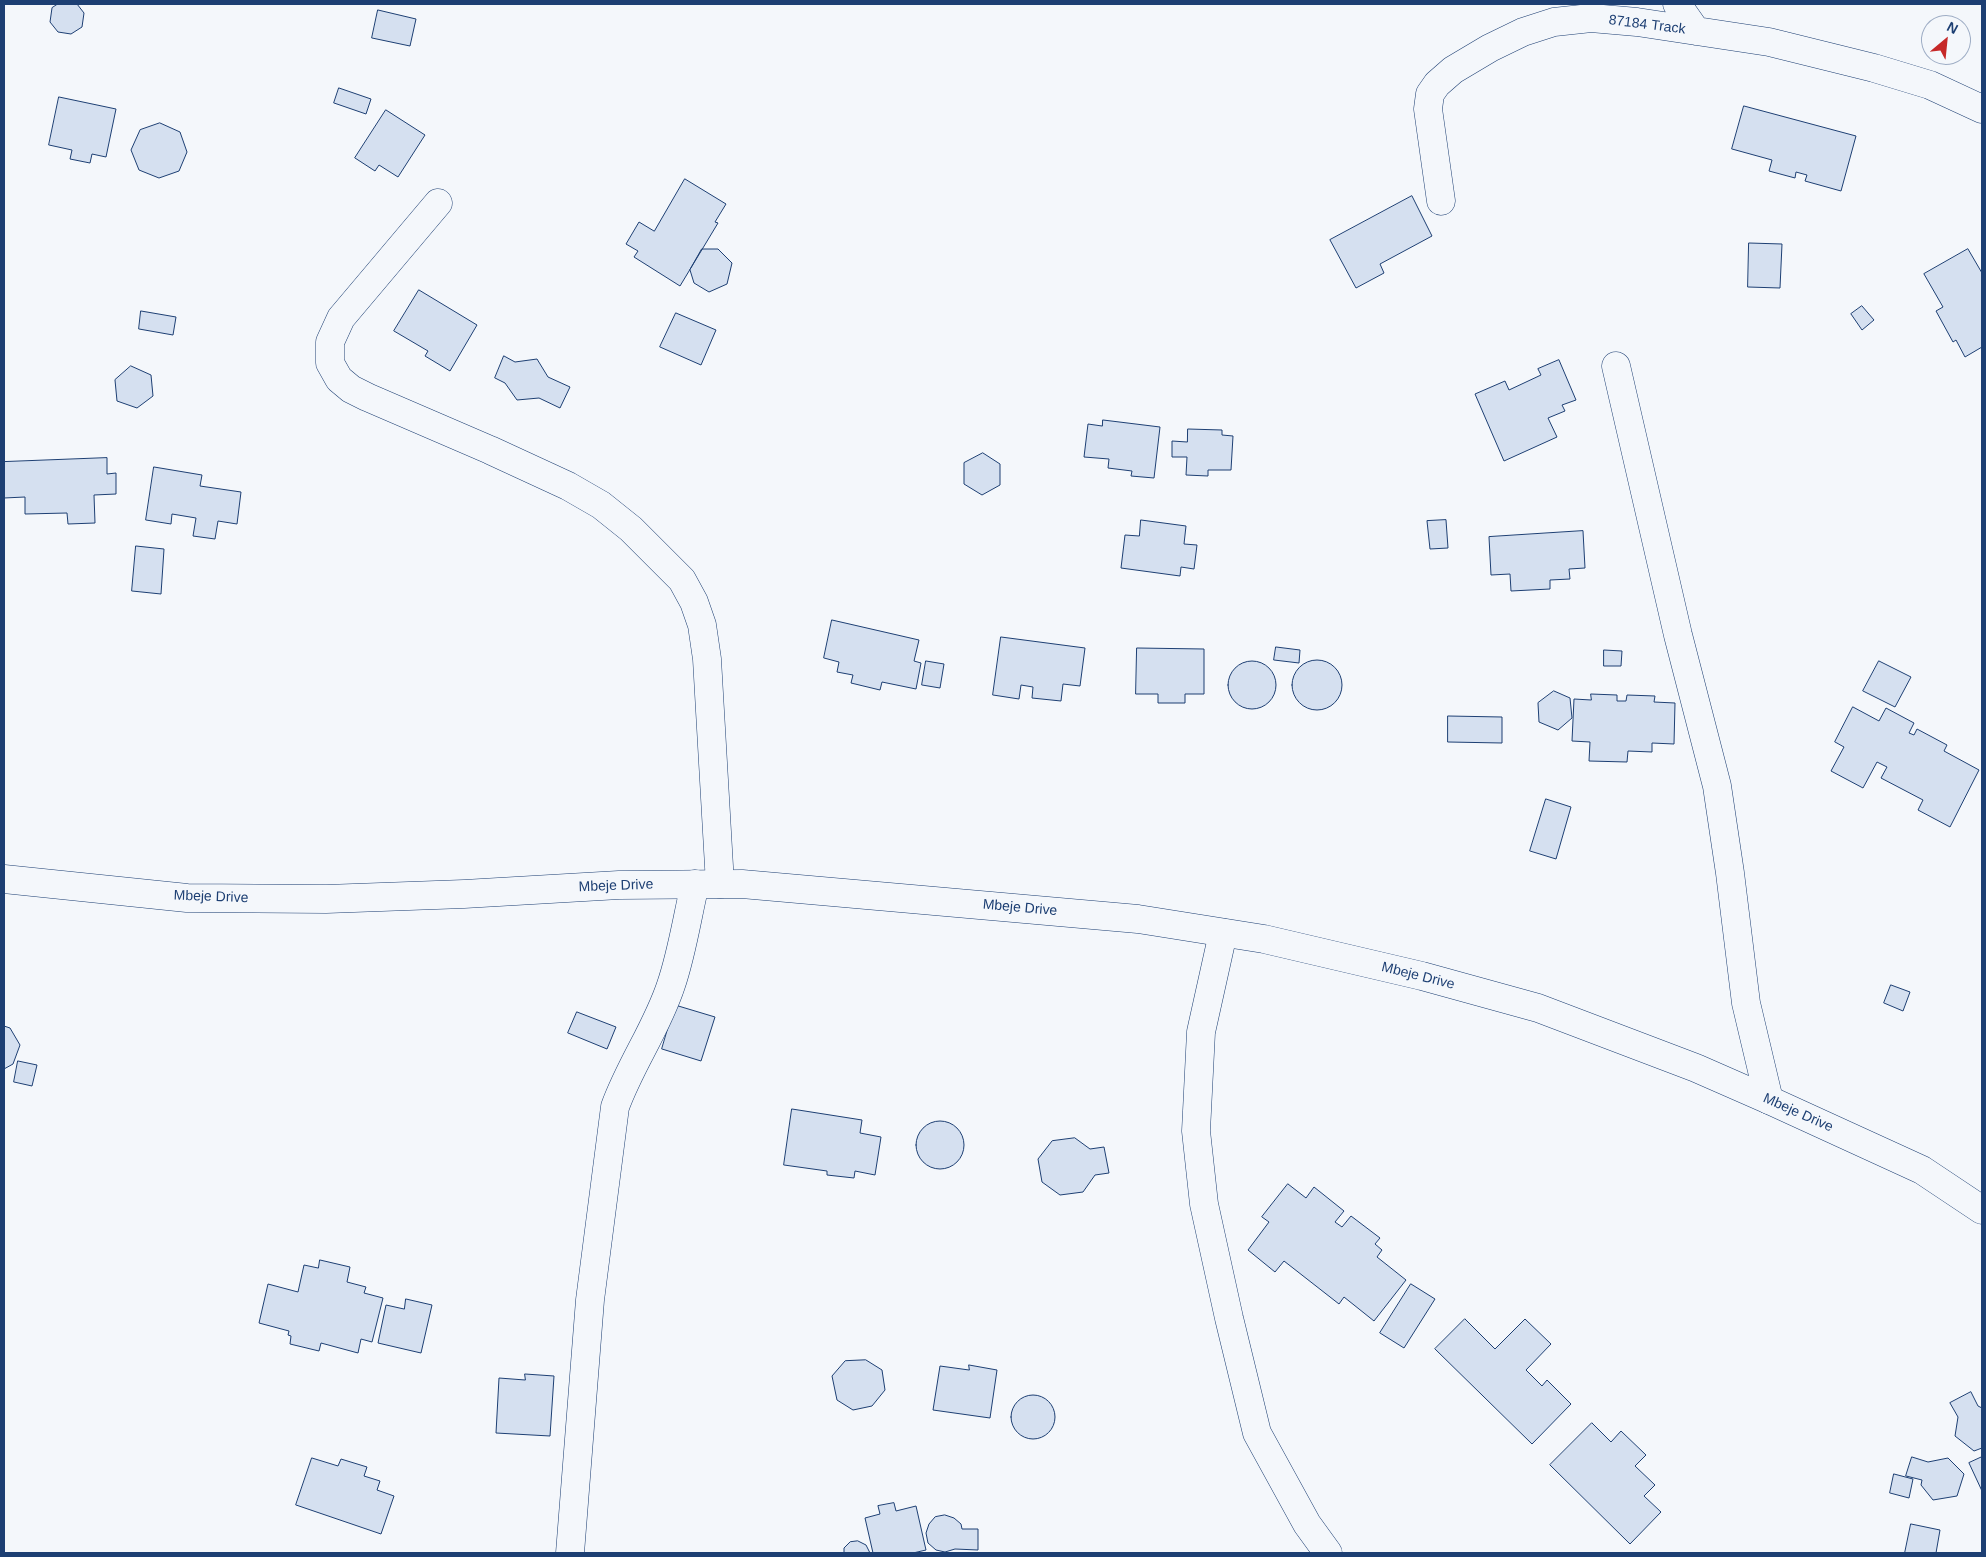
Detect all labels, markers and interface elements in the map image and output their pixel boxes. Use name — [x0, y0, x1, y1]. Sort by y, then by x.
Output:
street label: 87184 Track — [1608, 12, 1686, 38]
north arrow — [1921, 15, 1971, 65]
text: N — [1944, 18, 1961, 37]
street label: Mbeje Drive — [578, 876, 654, 896]
street label: Mbeje Drive — [173, 887, 249, 907]
street label: Mbeje Drive — [982, 896, 1058, 920]
street label: Mbeje Drive — [1380, 959, 1456, 993]
street label: Mbeje Drive — [1760, 1090, 1836, 1136]

